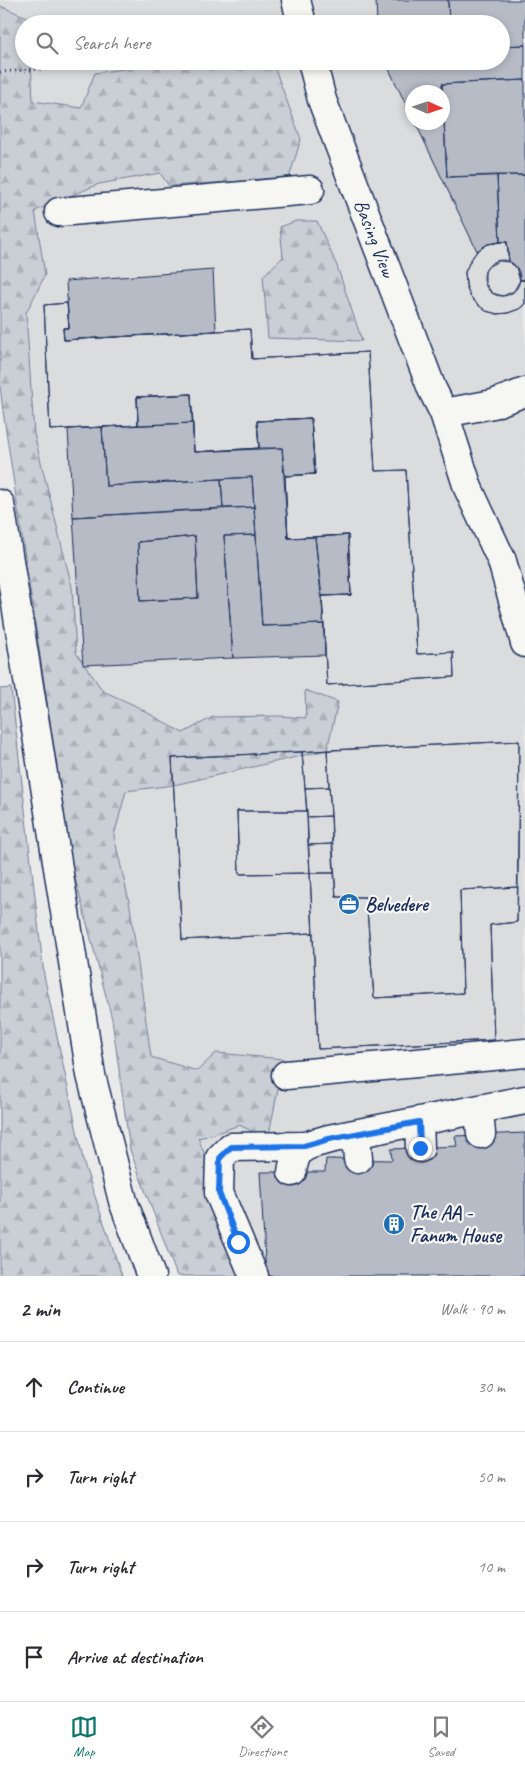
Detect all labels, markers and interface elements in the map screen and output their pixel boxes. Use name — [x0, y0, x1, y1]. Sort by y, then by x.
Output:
search box — [15, 15, 510, 70]
icon: search — [33, 29, 61, 57]
text: Search here — [73, 31, 150, 55]
north arrow — [405, 85, 450, 130]
street label: Basing View — [348, 196, 401, 282]
office icon: Belvedere — [337, 892, 361, 916]
place label: Belvedere — [365, 892, 430, 917]
route end — [409, 1137, 432, 1160]
place label: The AA - Fanum House — [410, 1200, 502, 1248]
building icon: The AA - Fanum House — [382, 1212, 406, 1236]
route start — [227, 1231, 250, 1254]
text: 2 min — [20, 1296, 60, 1322]
text: Walk · 90 m — [440, 1299, 505, 1319]
icon: ahead — [20, 1373, 48, 1401]
text: Continue — [67, 1375, 124, 1399]
text: 30 m — [478, 1377, 505, 1397]
icon: right — [20, 1463, 48, 1491]
text: Turn right — [67, 1465, 134, 1489]
text: 50 m — [478, 1467, 505, 1487]
icon: right — [20, 1553, 48, 1581]
text: Turn right — [67, 1555, 134, 1579]
text: 10 m — [478, 1557, 505, 1577]
icon: arrive — [20, 1643, 48, 1671]
text: Arrive at destination — [67, 1645, 203, 1669]
tab: Map — [70, 1713, 98, 1760]
tab: Directions — [238, 1713, 287, 1760]
tab: Saved — [427, 1713, 455, 1760]

